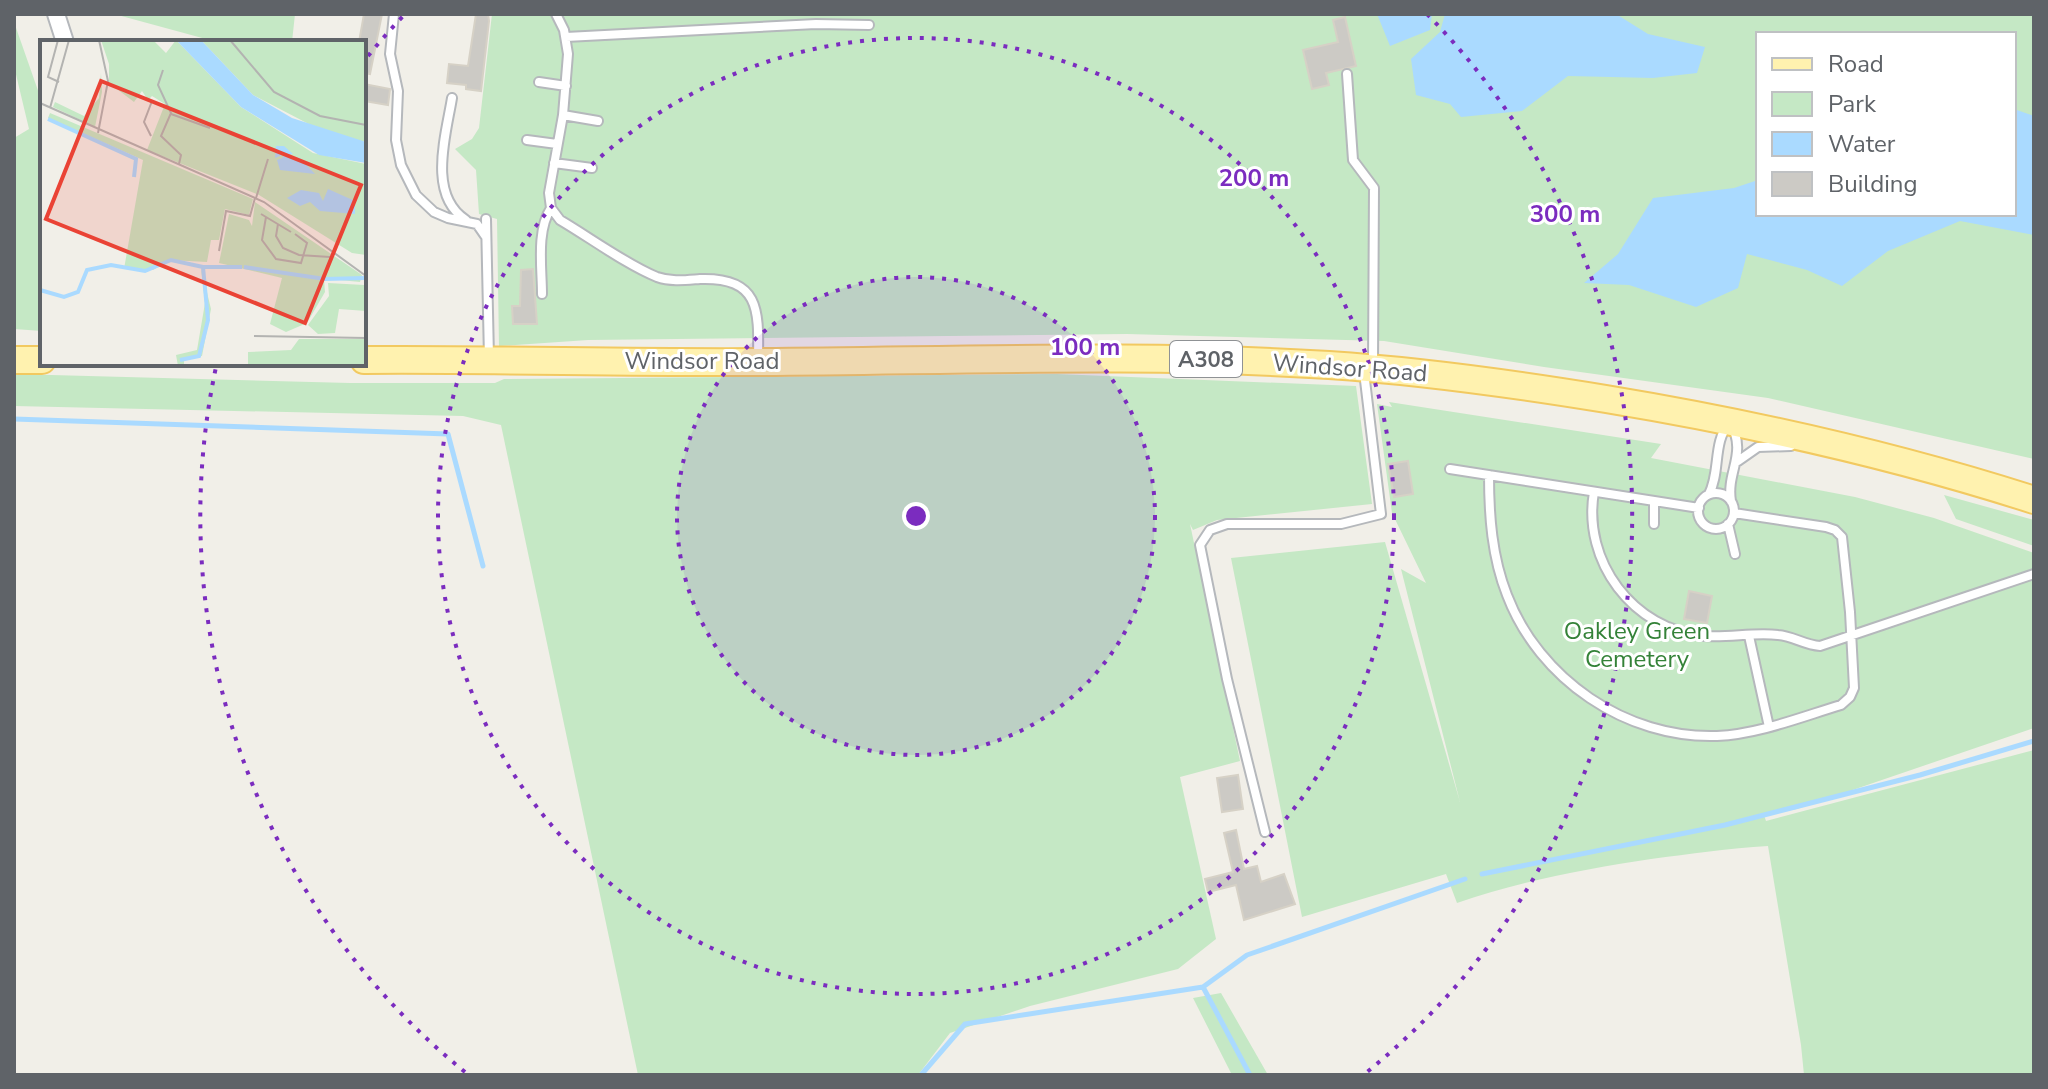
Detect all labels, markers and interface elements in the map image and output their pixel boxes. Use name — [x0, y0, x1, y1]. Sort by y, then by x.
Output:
legend — [1756, 32, 2016, 216]
inset map — [40, 40, 366, 366]
text: Road — [1828, 48, 1884, 80]
text: Park — [1828, 88, 1877, 120]
text: Water — [1828, 128, 1896, 160]
text: 200 m — [1219, 162, 1289, 194]
text: Building — [1828, 168, 1918, 200]
text: 300 m — [1530, 198, 1600, 230]
text: 100 m — [1050, 331, 1120, 363]
road number: A308 — [1170, 341, 1242, 377]
street label: Windsor Road — [624, 345, 780, 377]
street label: Windsor Road — [1272, 347, 1428, 389]
centre of rings — [902, 502, 930, 530]
park label: Oakley Green Cemetery — [1564, 615, 1710, 675]

